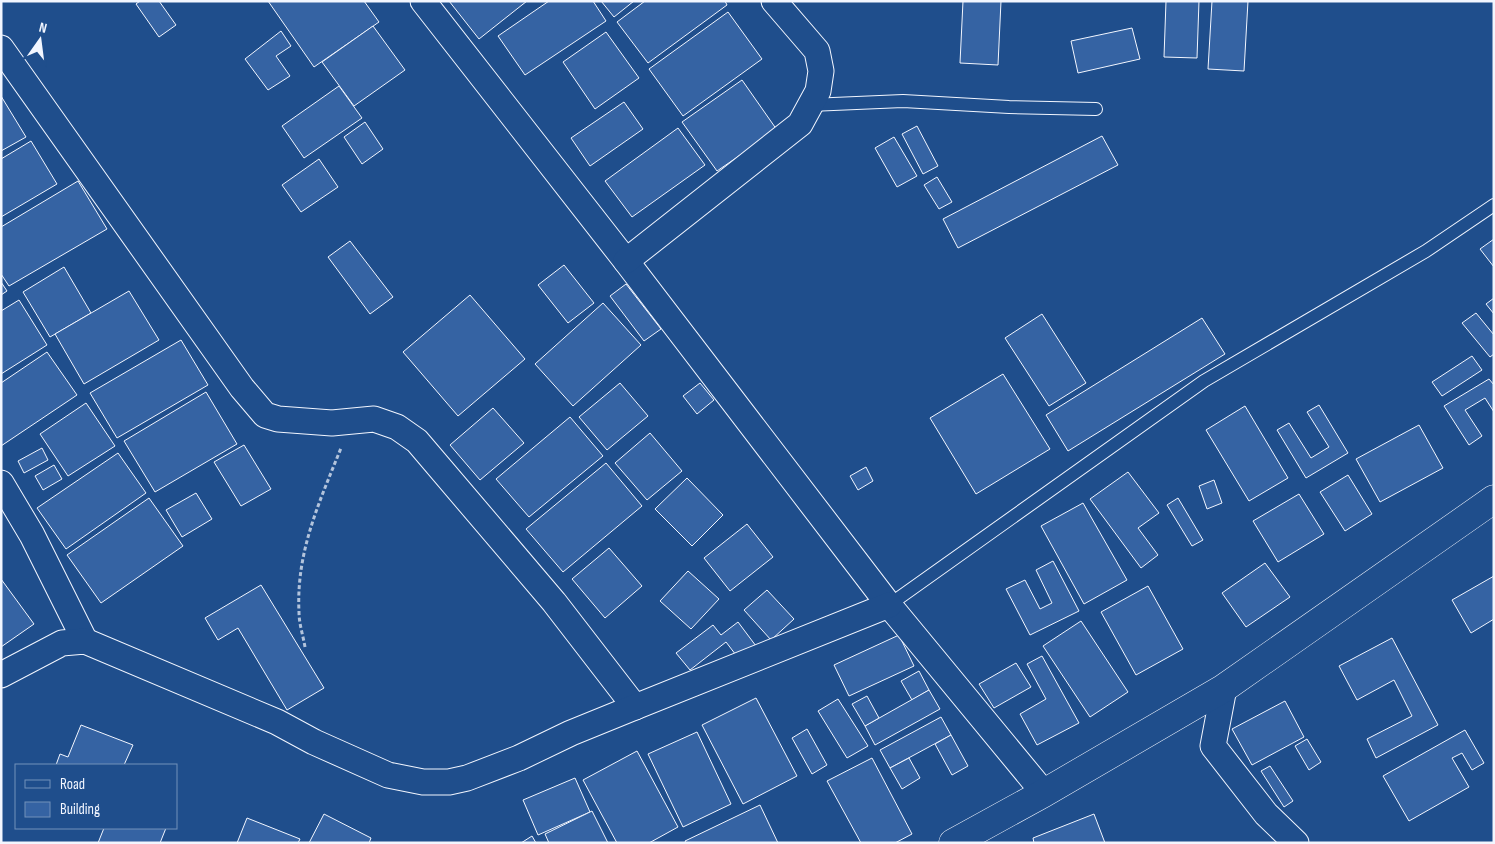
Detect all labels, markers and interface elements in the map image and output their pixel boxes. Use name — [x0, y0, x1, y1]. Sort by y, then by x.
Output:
north arrow — [15, 15, 65, 65]
text: N — [37, 19, 49, 37]
legend — [15, 764, 178, 829]
text: Road — [60, 775, 85, 794]
text: Building — [60, 800, 100, 819]

